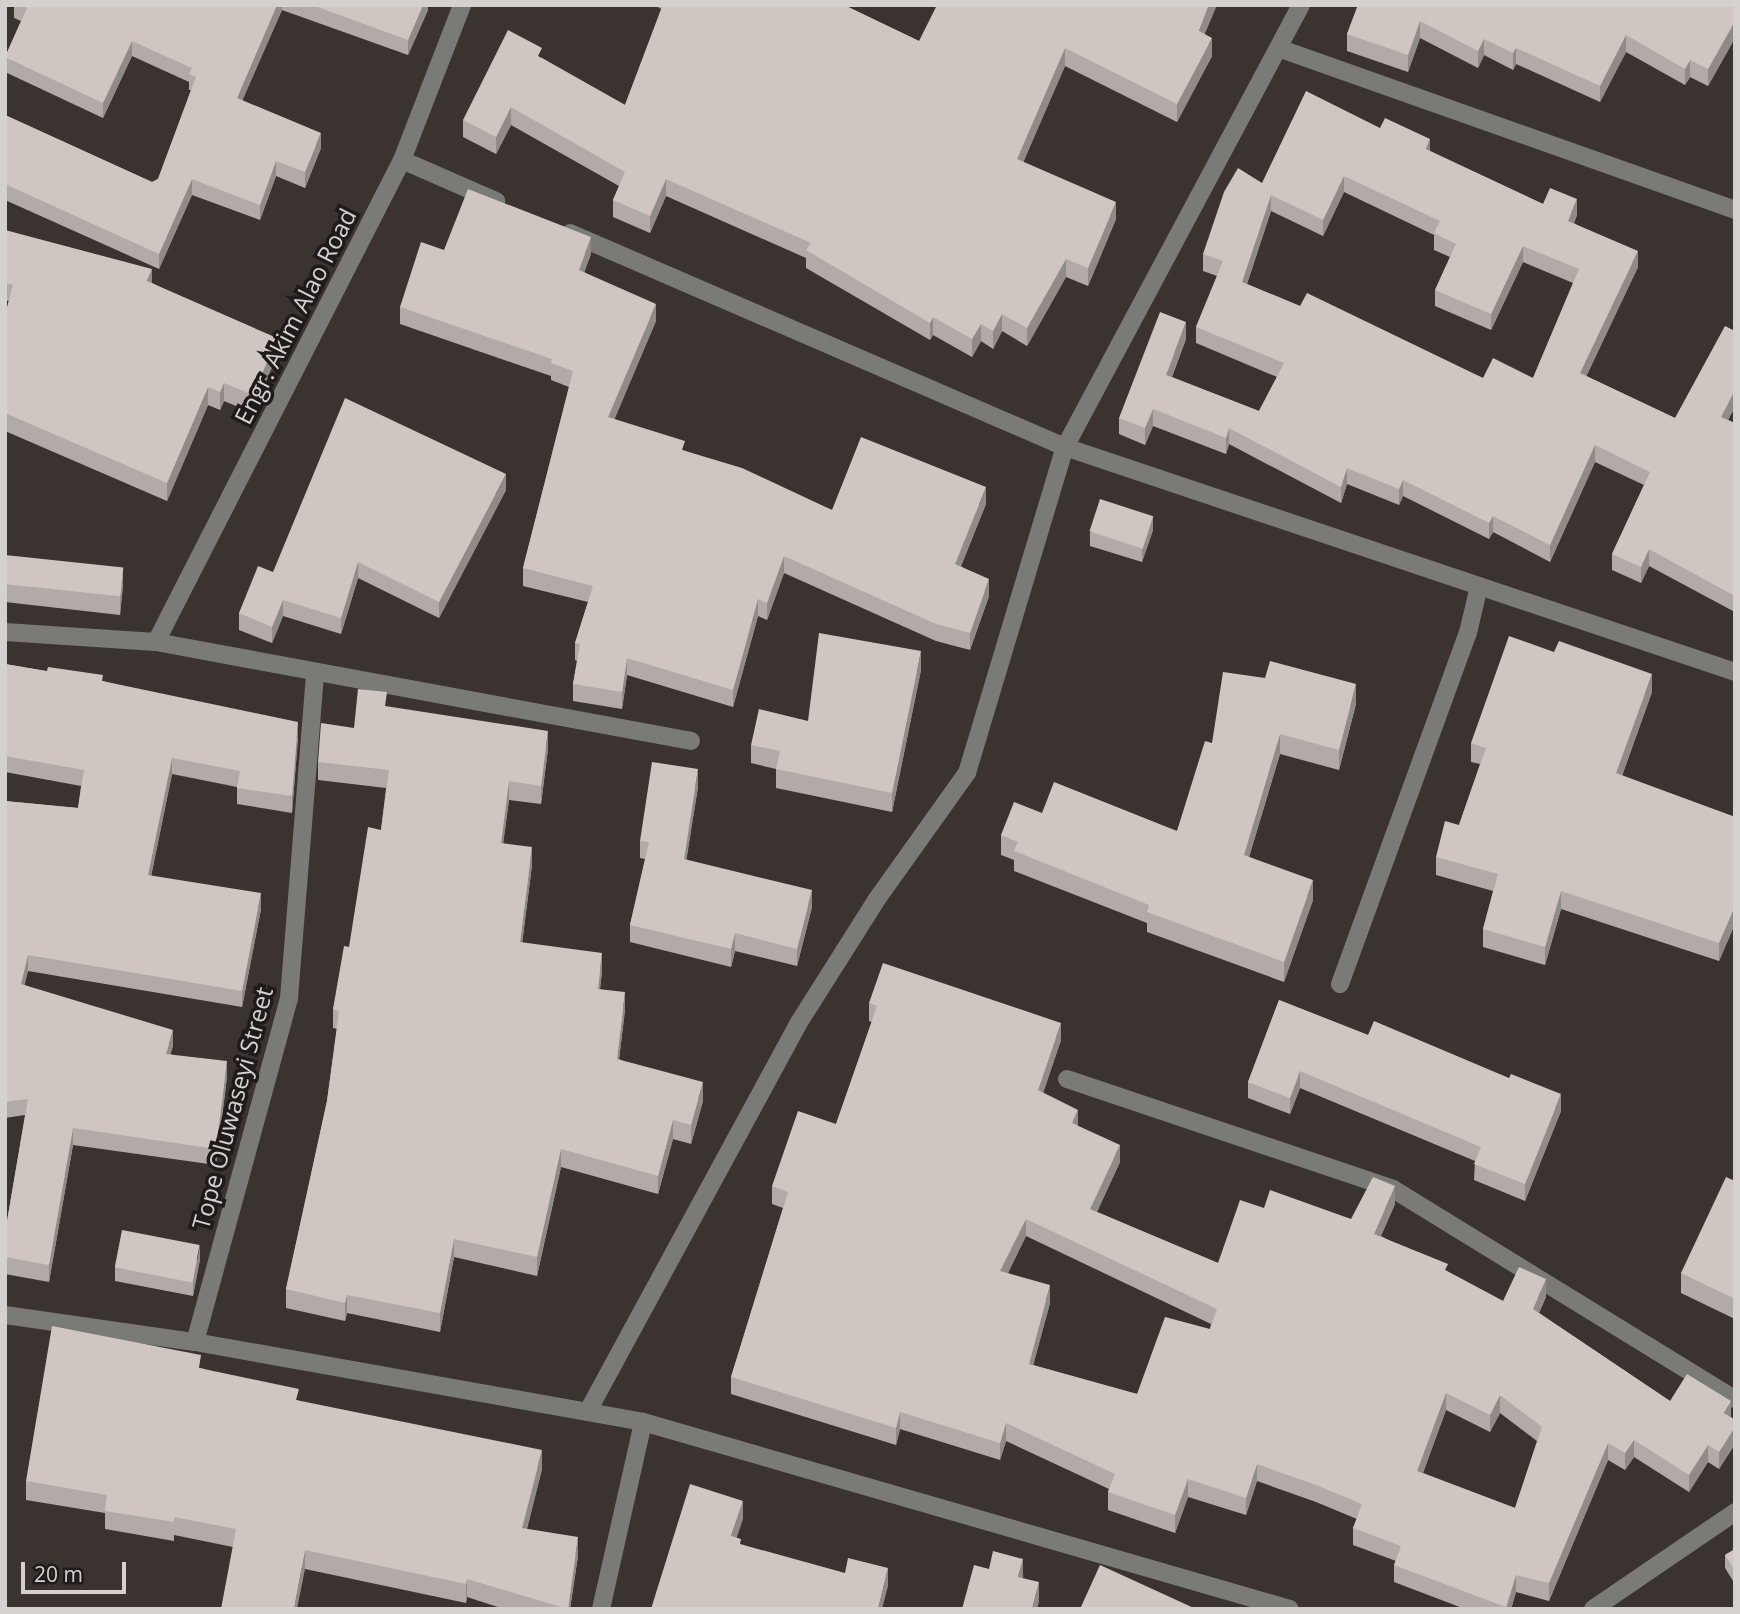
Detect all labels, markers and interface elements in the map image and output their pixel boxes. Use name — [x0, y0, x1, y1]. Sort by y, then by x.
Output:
street label: Engr. Akim Alao Road — [228, 203, 362, 429]
street label: Tope Oluwaseyi Street — [186, 984, 278, 1232]
scale bar — [24, 1548, 130, 1592]
text: 20 m — [34, 1560, 83, 1588]

